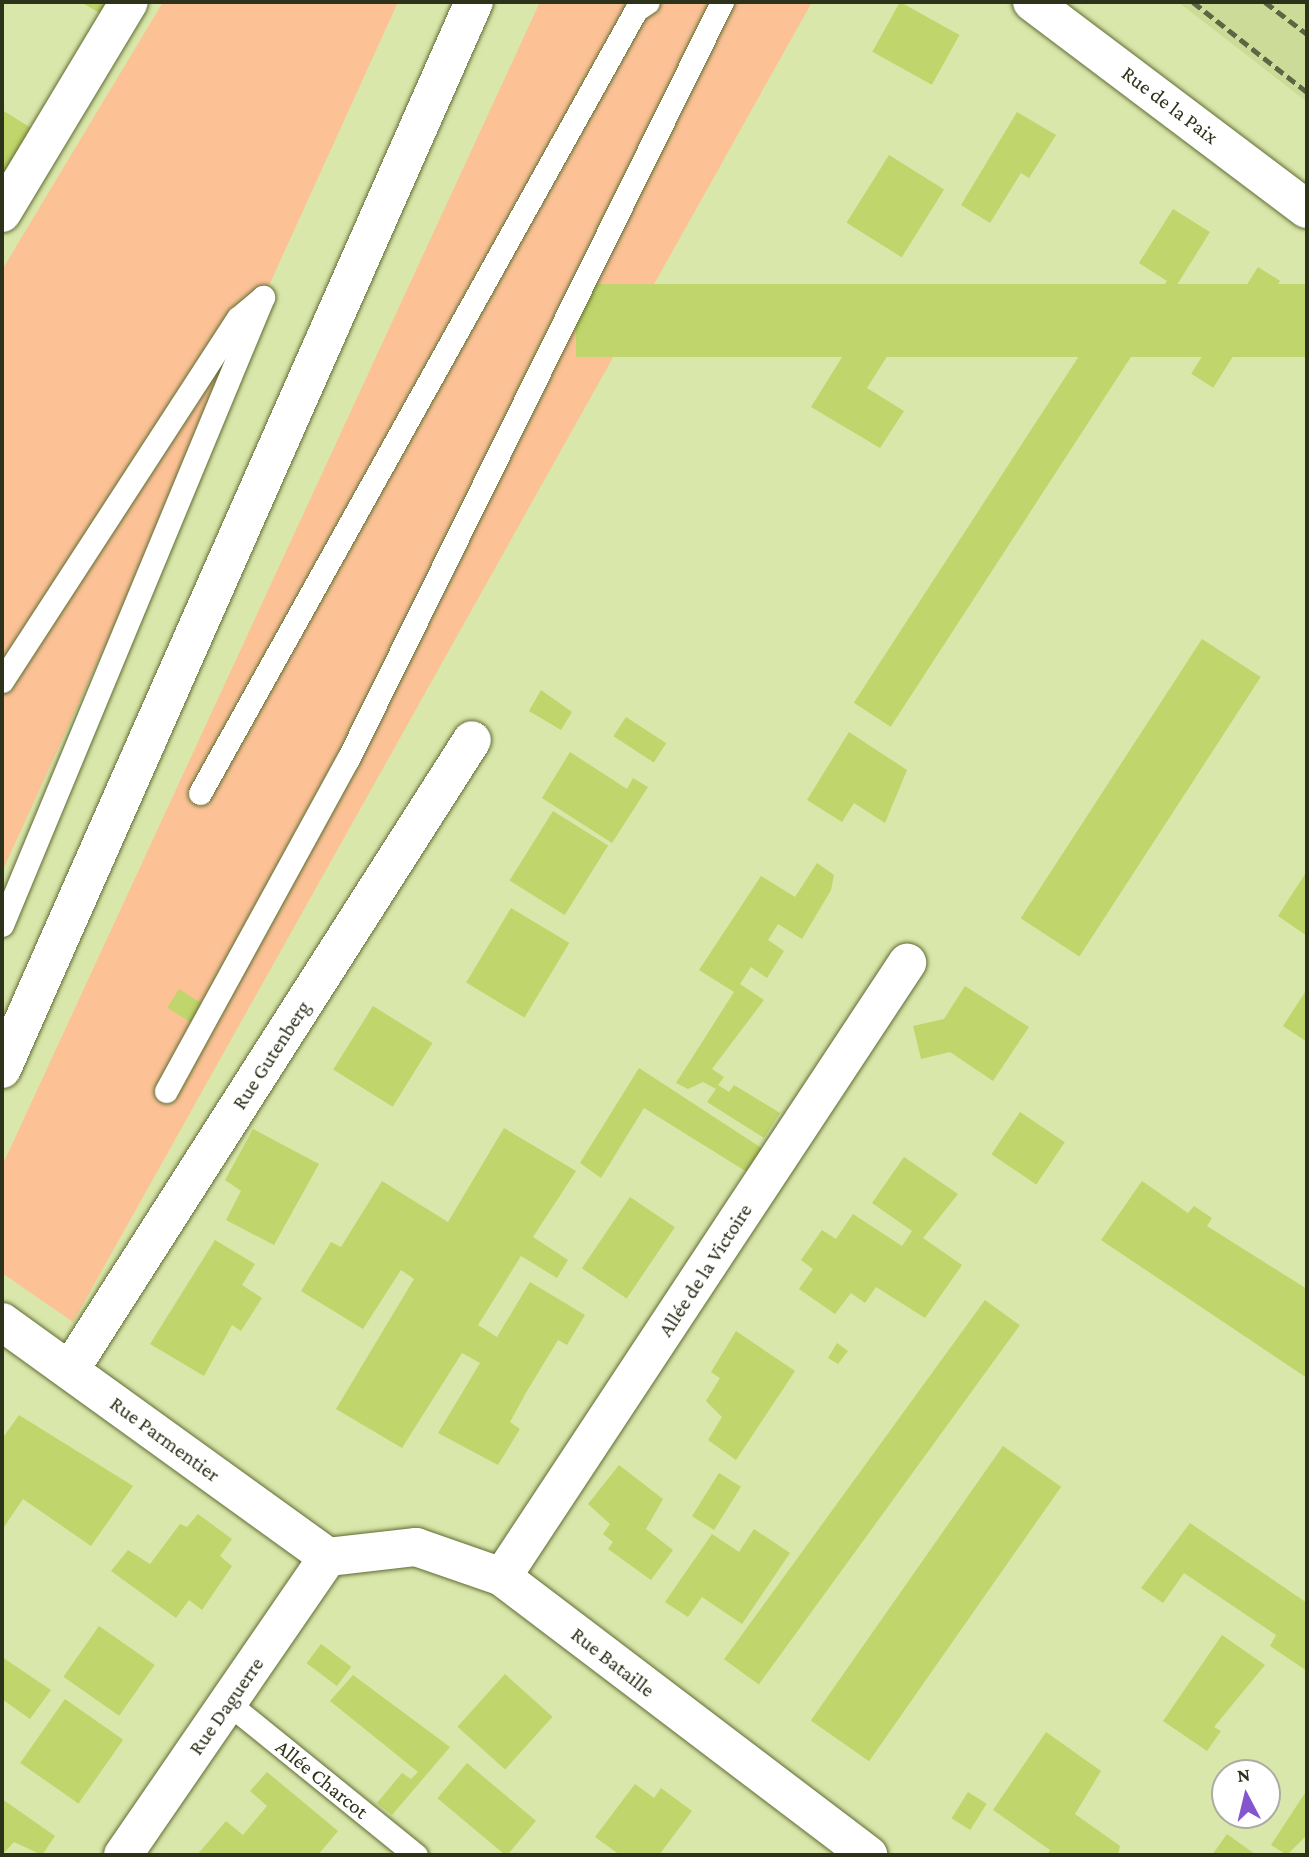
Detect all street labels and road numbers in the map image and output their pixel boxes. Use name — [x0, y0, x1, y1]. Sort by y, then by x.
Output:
street label: Rue de la Paix — [1117, 61, 1223, 149]
street label: Rue Gutenberg — [226, 996, 316, 1114]
street label: Allée de la Victoire — [653, 1199, 757, 1341]
street label: Rue Parmentier — [105, 1391, 225, 1487]
street label: Rue Bataille — [566, 1622, 660, 1702]
street label: Rue Daguerre — [183, 1652, 269, 1760]
street label: Allée Charcot — [271, 1734, 373, 1824]

